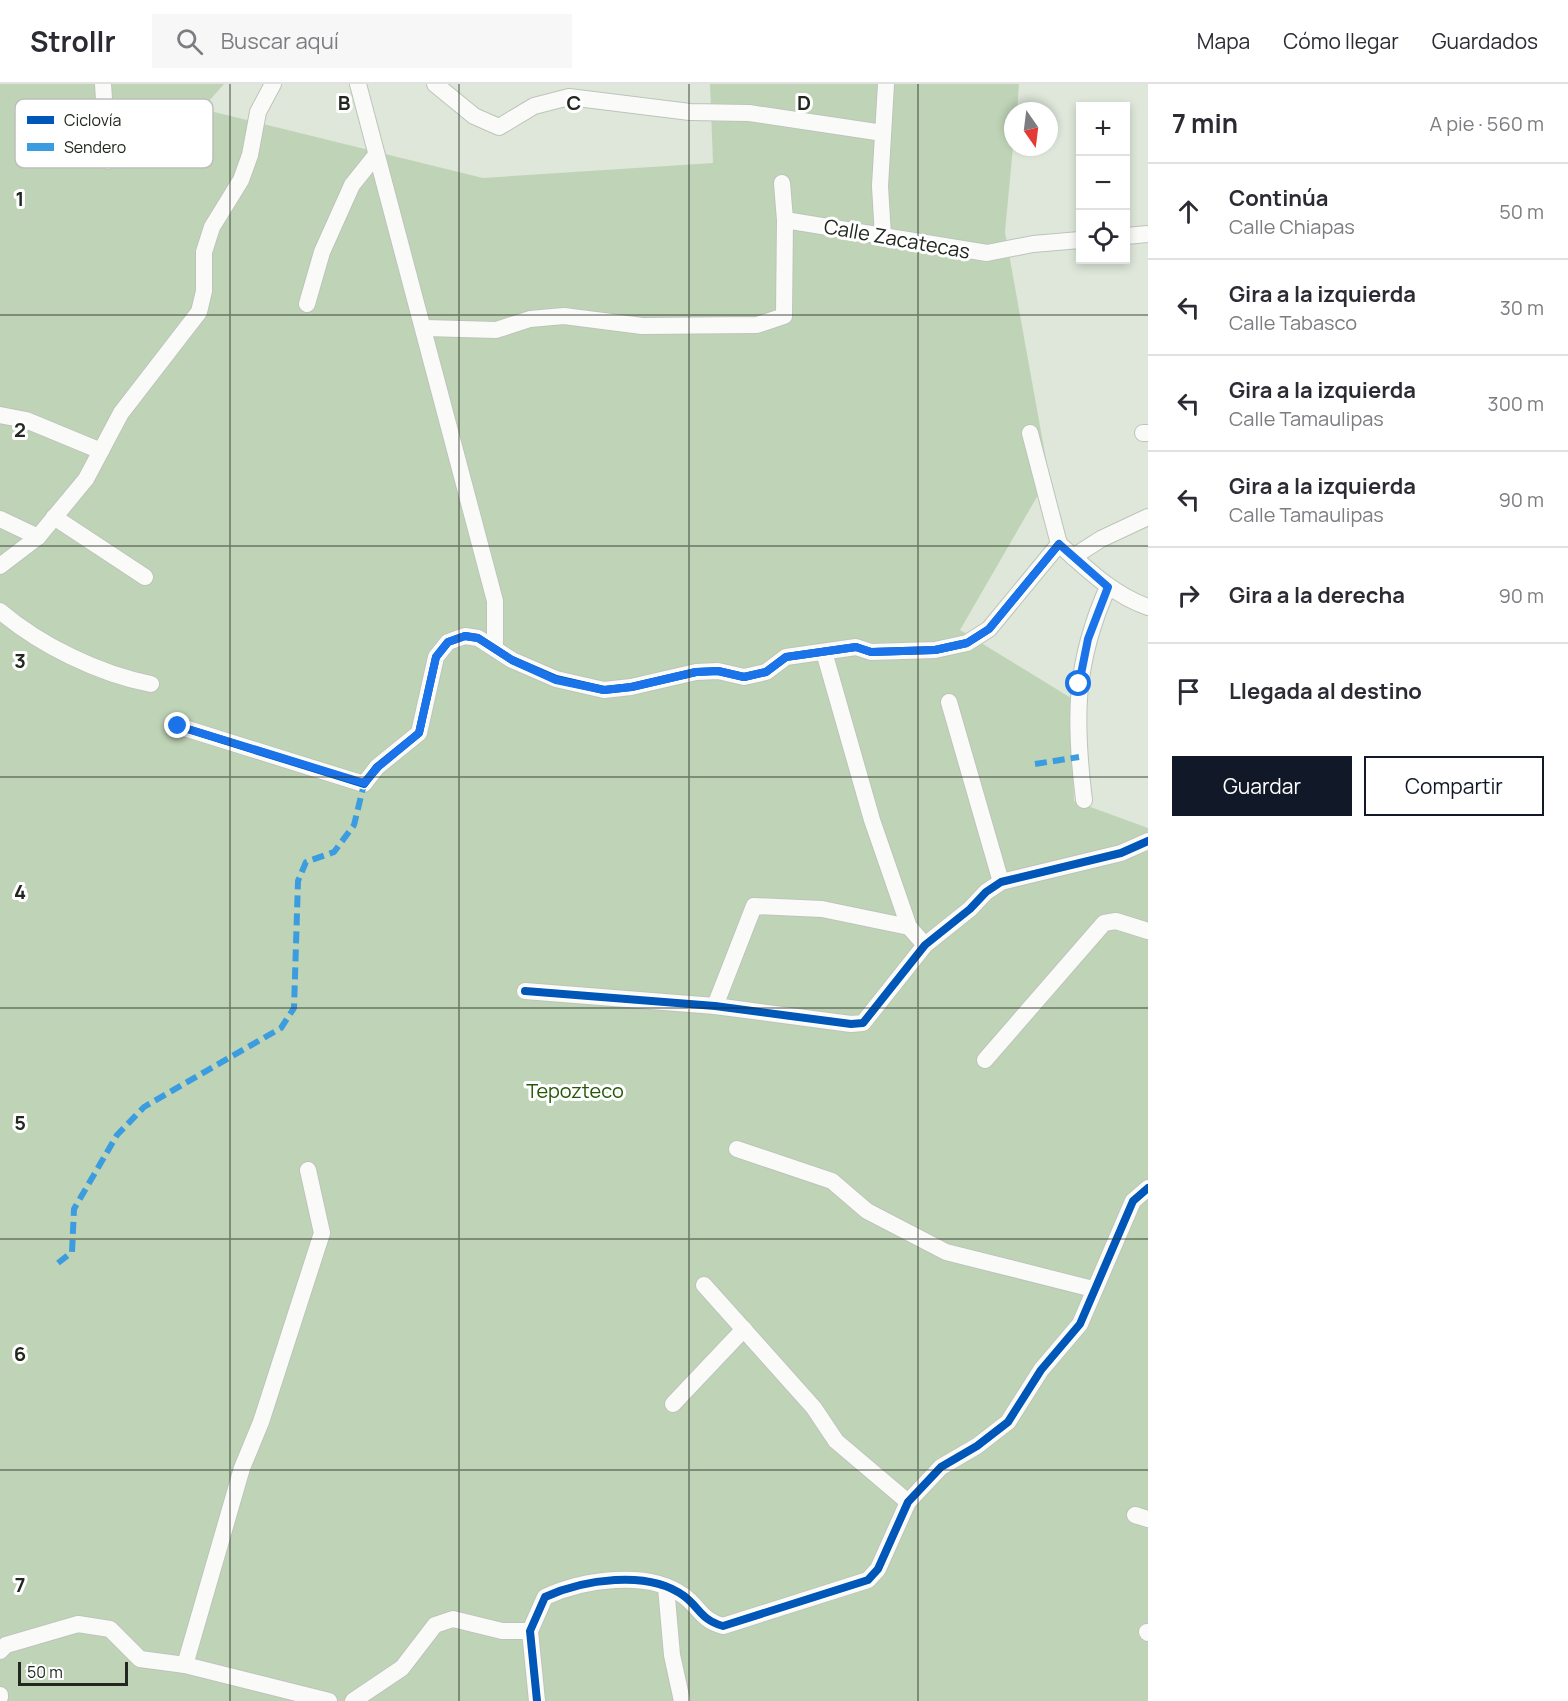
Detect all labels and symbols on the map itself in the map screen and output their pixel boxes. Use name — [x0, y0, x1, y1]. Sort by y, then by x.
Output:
text: B — [338, 89, 351, 116]
text: C — [567, 89, 581, 116]
text: D — [797, 89, 811, 116]
legend — [15, 99, 213, 168]
north arrow — [1004, 102, 1058, 156]
text: Ciclovía — [64, 109, 121, 131]
text: Sendero — [64, 136, 126, 158]
text: 1 — [16, 185, 24, 212]
street label: Calle Zacatecas — [822, 212, 972, 265]
text: 2 — [14, 416, 26, 443]
text: 3 — [14, 647, 26, 674]
route start — [1065, 670, 1091, 696]
route end — [164, 712, 190, 738]
text: 4 — [14, 878, 26, 905]
park label: Tepozteco — [526, 1077, 624, 1104]
text: 5 — [14, 1109, 26, 1136]
text: 6 — [14, 1340, 26, 1367]
text: 7 — [15, 1571, 25, 1598]
scale bar — [18, 1659, 128, 1686]

